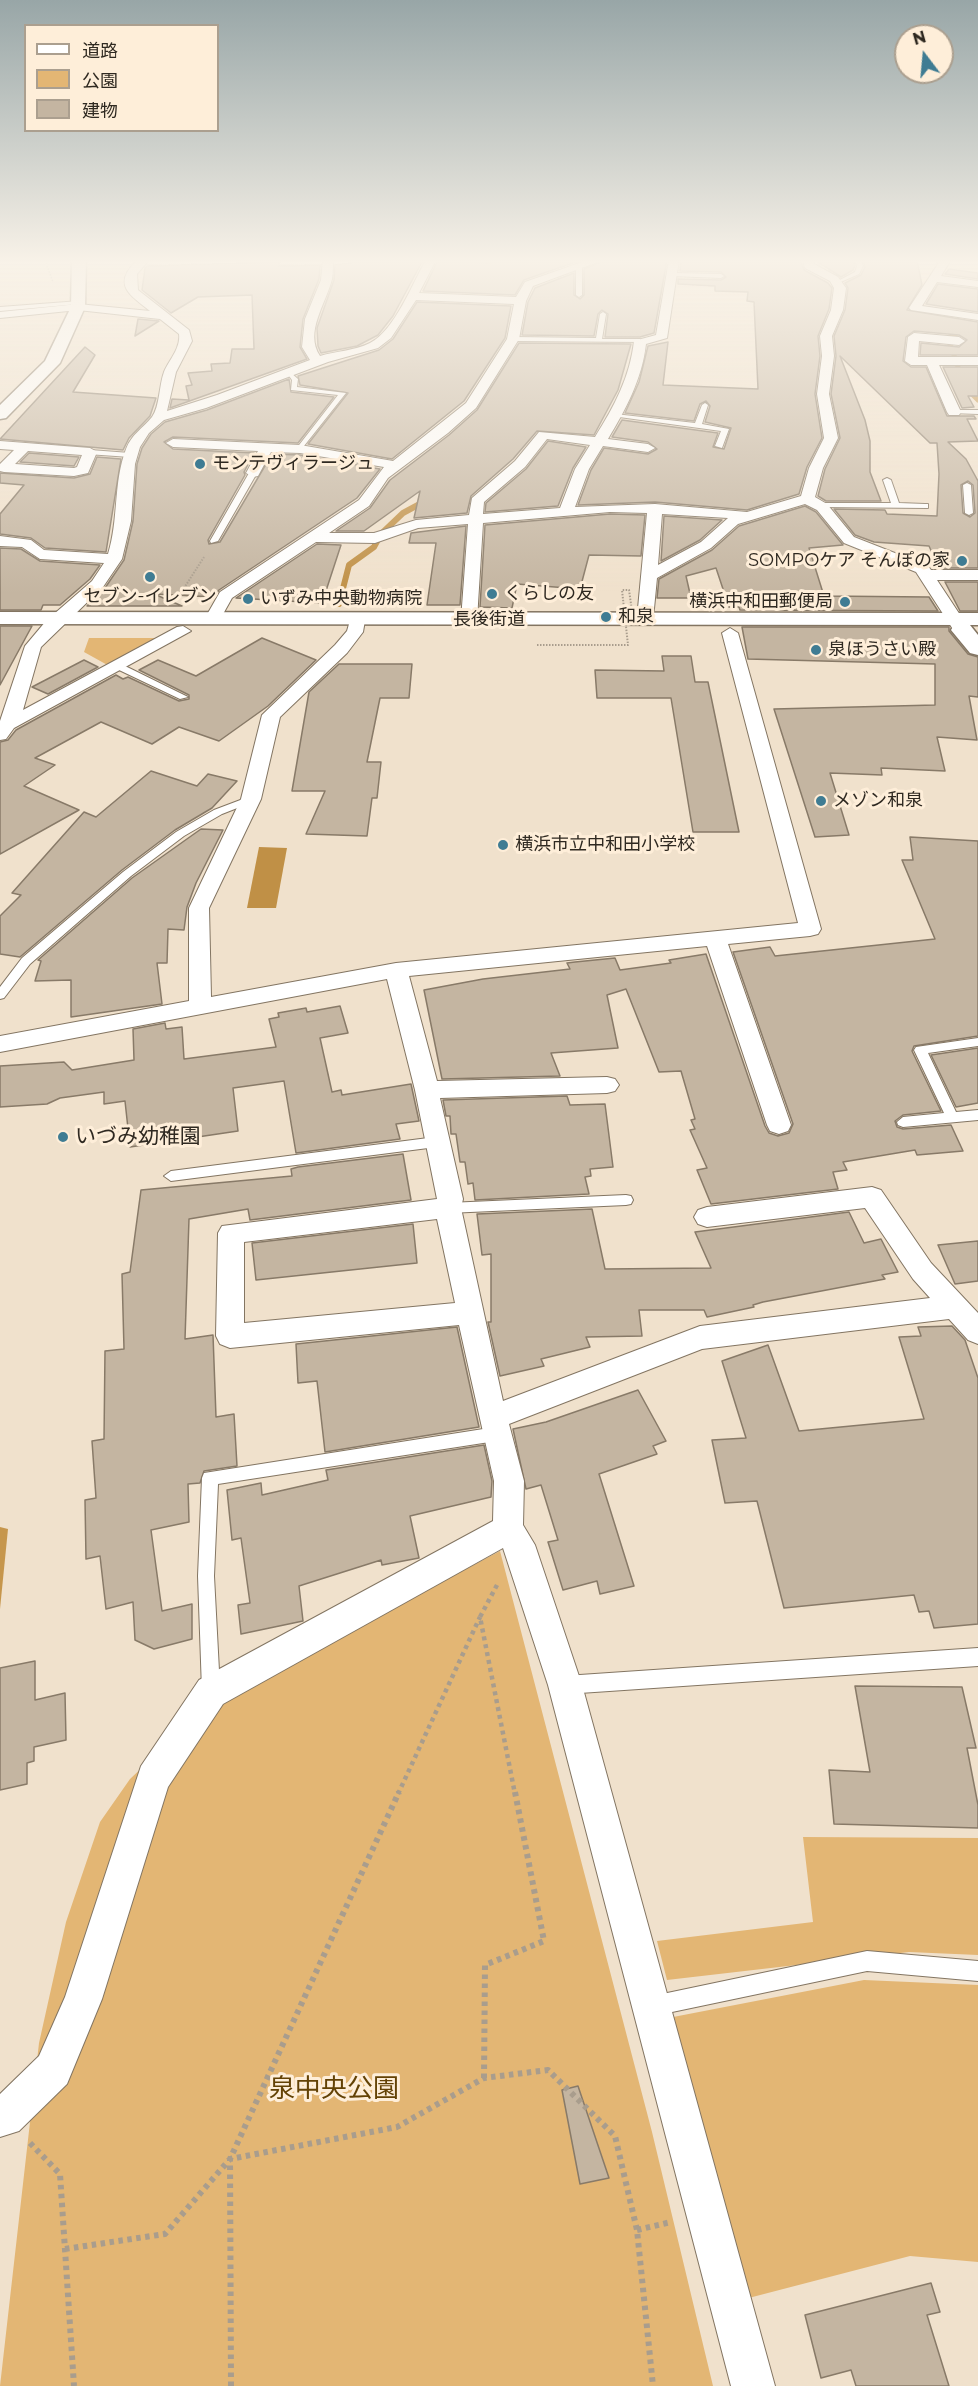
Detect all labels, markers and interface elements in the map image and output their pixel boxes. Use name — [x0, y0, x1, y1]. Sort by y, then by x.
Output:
legend — [24, 24, 219, 132]
north arrow — [894, 24, 954, 84]
text: N — [911, 27, 928, 49]
text: 道路 — [82, 40, 118, 62]
text: 公園 — [82, 70, 118, 92]
text: 建物 — [82, 100, 118, 122]
place label: モンテヴィラージュ — [212, 453, 374, 475]
marker: モンテヴィラージュ — [193, 457, 207, 471]
place label: SOMPOケア そんぽの家 — [748, 550, 950, 572]
marker: SOMPOケア そんぽの家 — [955, 554, 969, 568]
marker: セブン-イレブン — [143, 570, 157, 584]
place label: くらしの友 — [504, 583, 594, 605]
place label: セブン-イレブン — [84, 586, 216, 608]
marker: くらしの友 — [485, 587, 499, 601]
place label: いずみ中央動物病院 — [260, 588, 422, 610]
place label: 横浜中和田郵便局 — [689, 591, 833, 613]
marker: いずみ中央動物病院 — [241, 592, 255, 606]
marker: 横浜中和田郵便局 — [838, 595, 852, 609]
place label: 和泉 — [618, 606, 654, 628]
street label: 長後街道 — [453, 609, 525, 631]
marker: 和泉 — [599, 610, 613, 624]
place label: 泉ほうさい殿 — [828, 639, 936, 661]
marker: 泉ほうさい殿 — [809, 643, 823, 657]
place label: メゾン和泉 — [833, 790, 923, 812]
marker: メゾン和泉 — [814, 794, 828, 808]
place label: 横浜市立中和田小学校 — [515, 834, 695, 856]
marker: 横浜市立中和田小学校 — [496, 838, 510, 852]
place label: いづみ幼稚園 — [75, 1124, 201, 1150]
marker: いづみ幼稚園 — [56, 1130, 70, 1144]
park label: 泉中央公園 — [269, 2073, 399, 2105]

